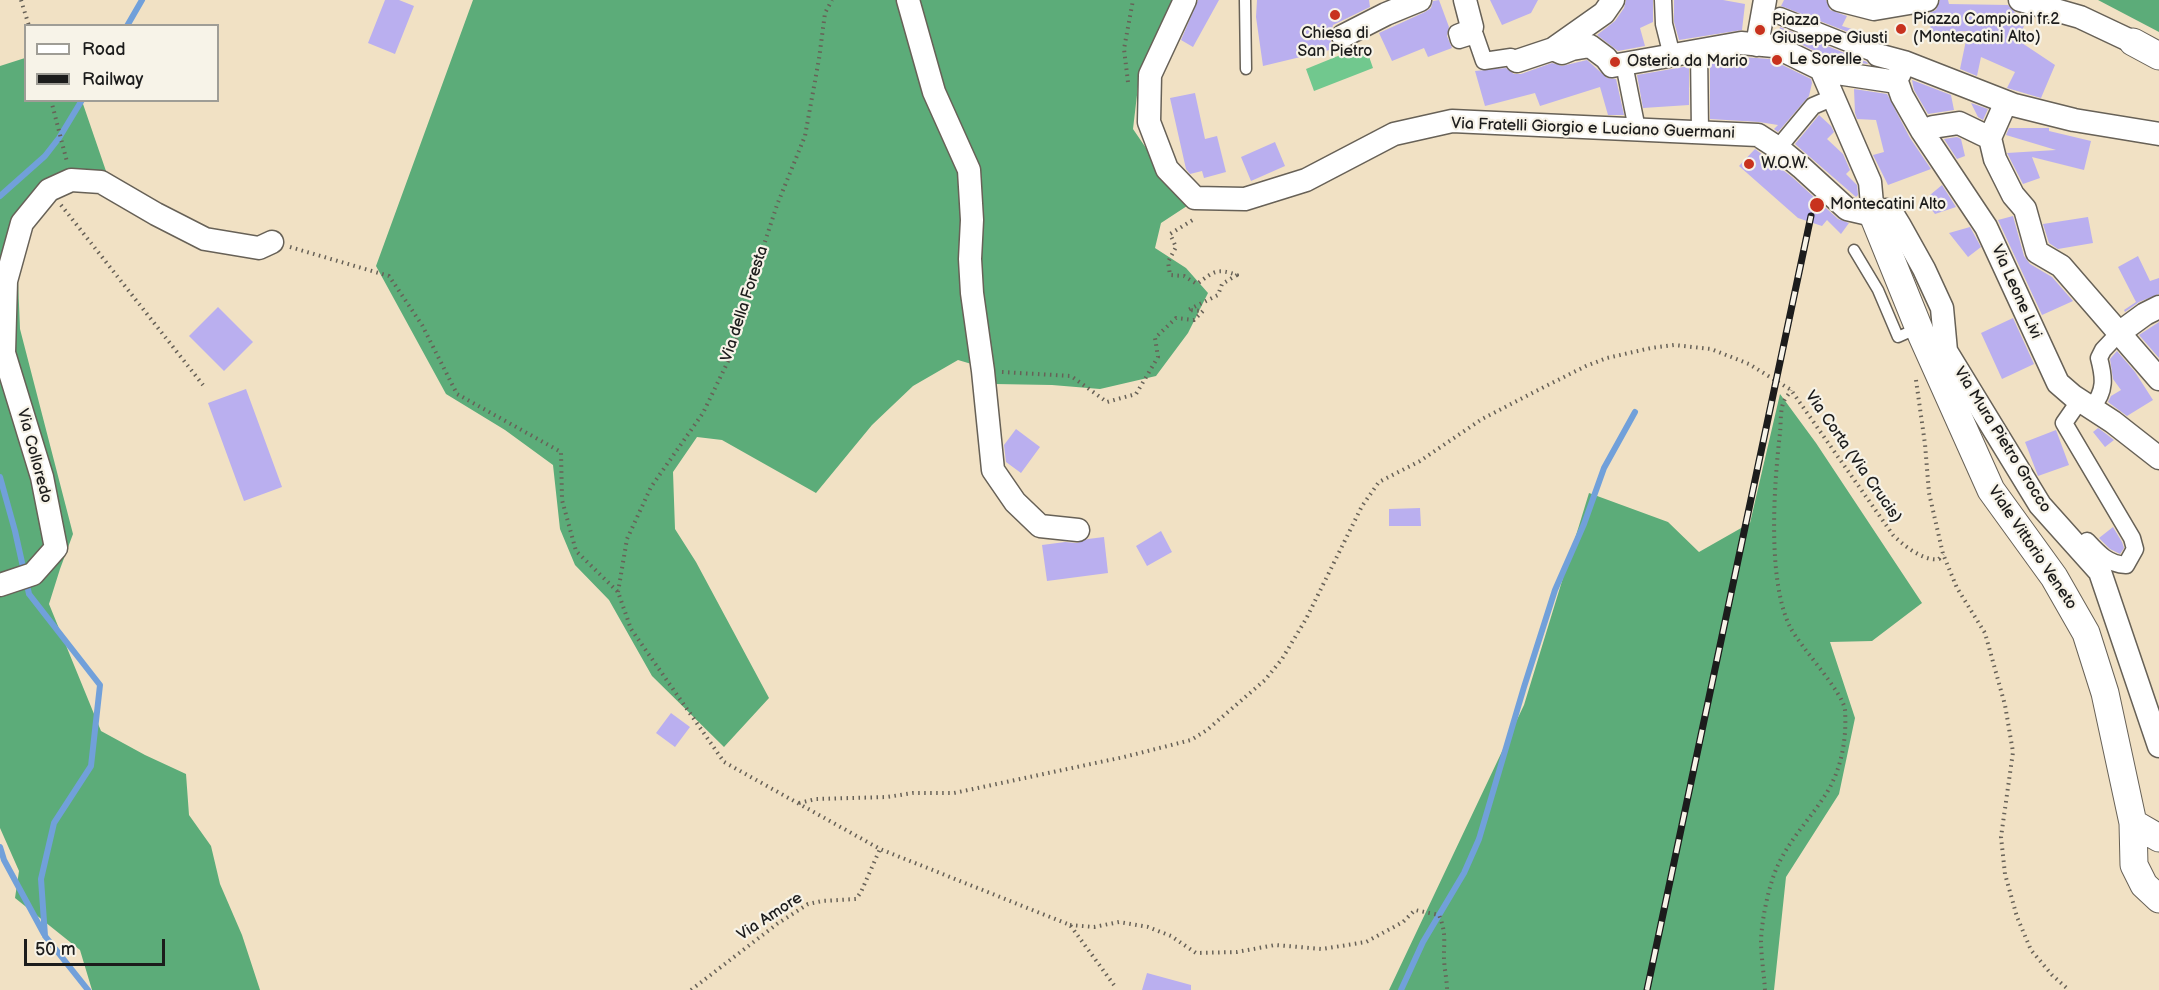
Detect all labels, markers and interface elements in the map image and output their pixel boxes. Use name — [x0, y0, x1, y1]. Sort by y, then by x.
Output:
marker: Chiesa di San Pietro — [1328, 8, 1342, 22]
place label: Piazza Campioni fr.2 (Montecatini Alto) — [1913, 10, 2060, 48]
place label: Piazza Giuseppe Giusti — [1772, 11, 1888, 49]
marker: Piazza Campioni fr.2 (Montecatini Alto) — [1894, 22, 1908, 36]
marker: Piazza Giuseppe Giusti — [1753, 23, 1767, 37]
legend — [24, 24, 219, 102]
place label: Chiesa di San Pietro — [1298, 24, 1372, 62]
text: Road — [82, 39, 126, 60]
place label: Le Sorelle — [1789, 50, 1862, 70]
place label: Osteria da Mario — [1627, 52, 1748, 72]
marker: Le Sorelle — [1770, 53, 1784, 67]
marker: Osteria da Mario — [1608, 55, 1622, 69]
text: Railway — [82, 69, 144, 90]
street label: Via Fratelli Giorgio e Luciano Guermani — [1451, 114, 1735, 144]
place label: W.O.W. — [1761, 154, 1808, 174]
marker: W.O.W. — [1742, 157, 1756, 171]
place label: Montecatini Alto — [1830, 195, 1946, 215]
marker: Montecatini Alto — [1808, 196, 1826, 214]
street label: Via Leone Livi — [1987, 242, 2045, 342]
street label: Via della Foresta — [717, 244, 773, 364]
street label: Via Mura Pietro Grocco — [1949, 364, 2055, 516]
street label: Via Corta (Via Crucis) — [1800, 388, 1906, 526]
street label: Via Colloredo — [12, 407, 56, 505]
street label: Viale Vittorio Veneto — [1983, 482, 2081, 614]
street label: Via Amore — [734, 889, 806, 945]
scale bar — [27, 927, 168, 965]
text: 50 m — [35, 939, 76, 960]

